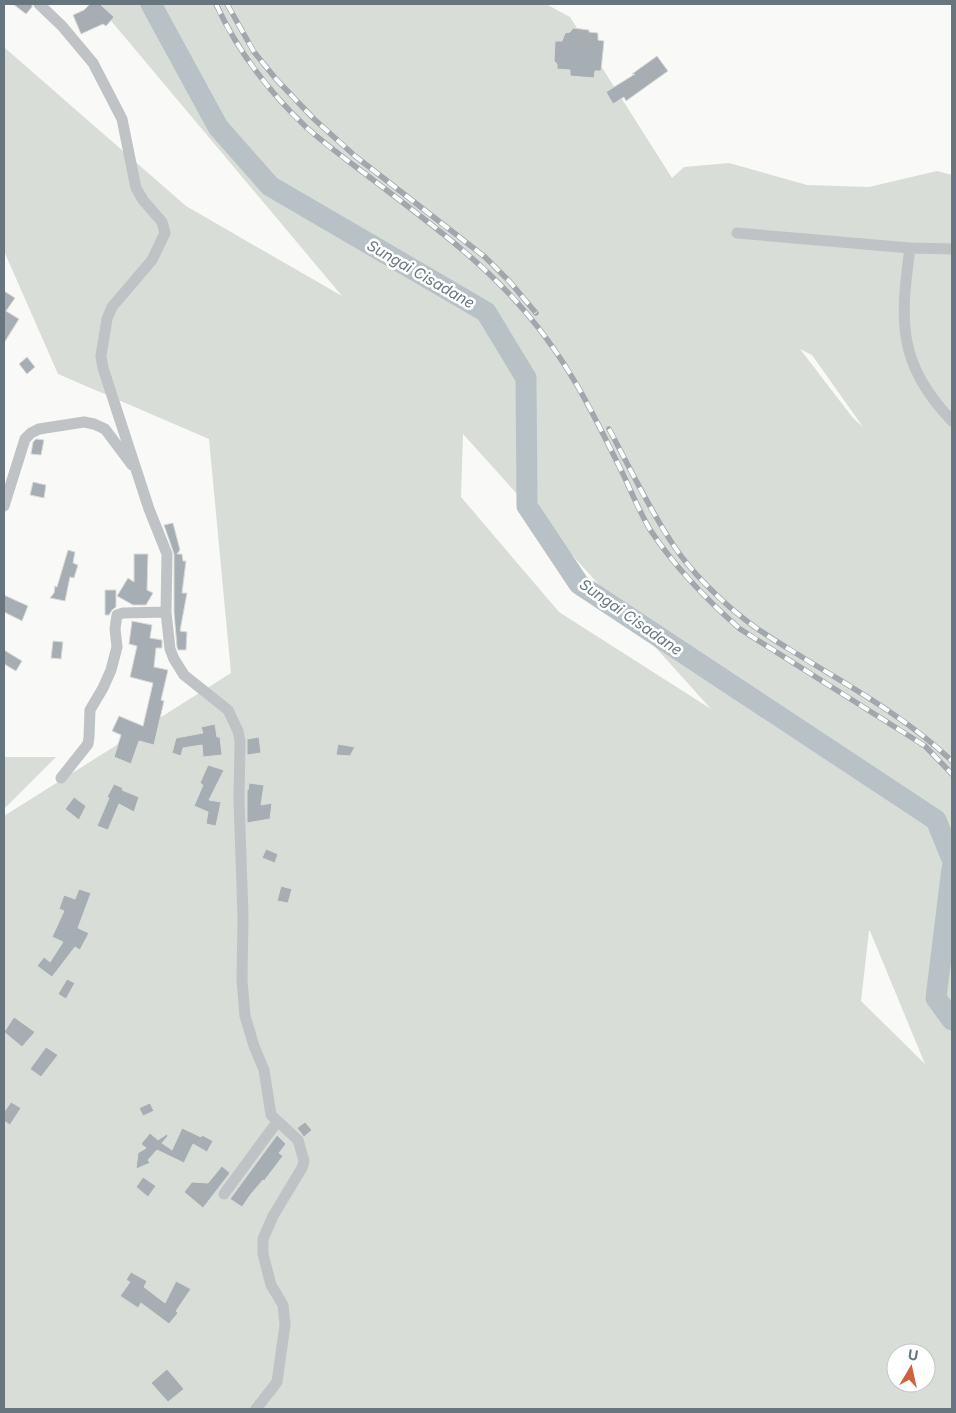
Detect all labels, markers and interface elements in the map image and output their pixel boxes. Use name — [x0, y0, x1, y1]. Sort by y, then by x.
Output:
water label: Sungai Cisadane — [364, 235, 478, 313]
water label: Sungai Cisadane — [576, 574, 686, 660]
north arrow — [886, 1343, 936, 1393]
text: U — [907, 1345, 920, 1364]

